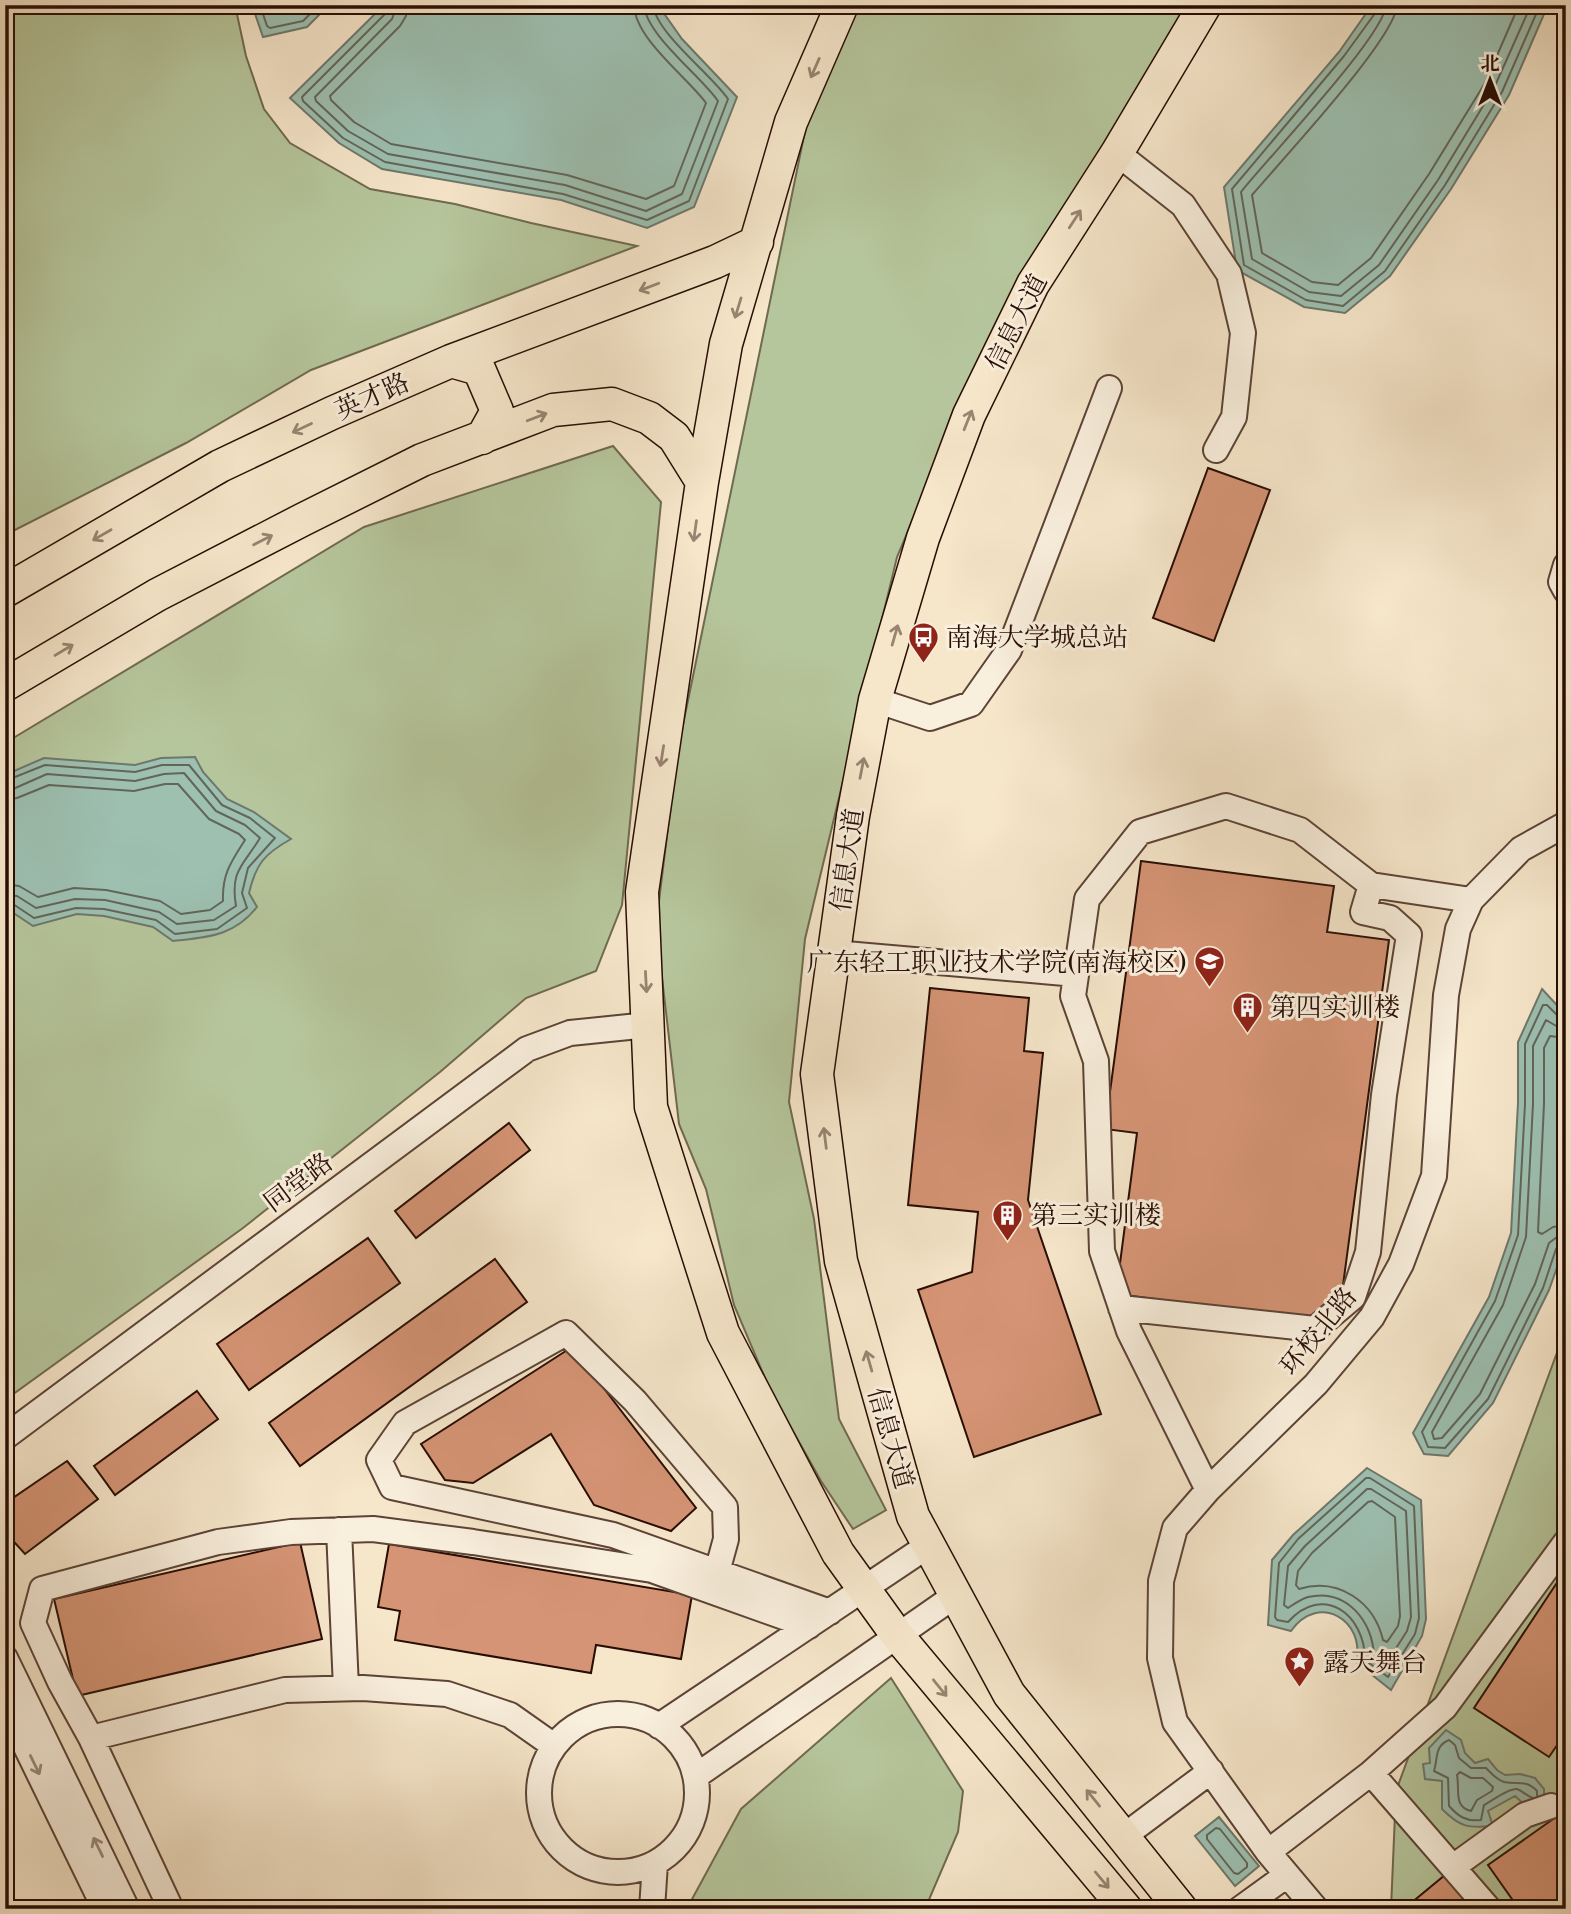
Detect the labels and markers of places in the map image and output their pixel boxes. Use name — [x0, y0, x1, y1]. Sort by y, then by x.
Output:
bus stop icon: 南海大学城总站 — [906, 620, 940, 664]
place label: 南海大学城总站 — [946, 622, 1128, 654]
school or university icon: 广东轻工职业技术学院(南海校区) — [1193, 945, 1227, 989]
place label: 广东轻工职业技术学院(南海校区) — [807, 947, 1187, 979]
building icon: 第四实训楼 — [1230, 990, 1264, 1034]
place label: 第四实训楼 — [1270, 992, 1400, 1024]
building icon: 第三实训楼 — [991, 1198, 1025, 1242]
place label: 第三实训楼 — [1031, 1200, 1161, 1232]
place icon: 露天舞台 — [1283, 1645, 1317, 1689]
place label: 露天舞台 — [1323, 1647, 1427, 1679]

